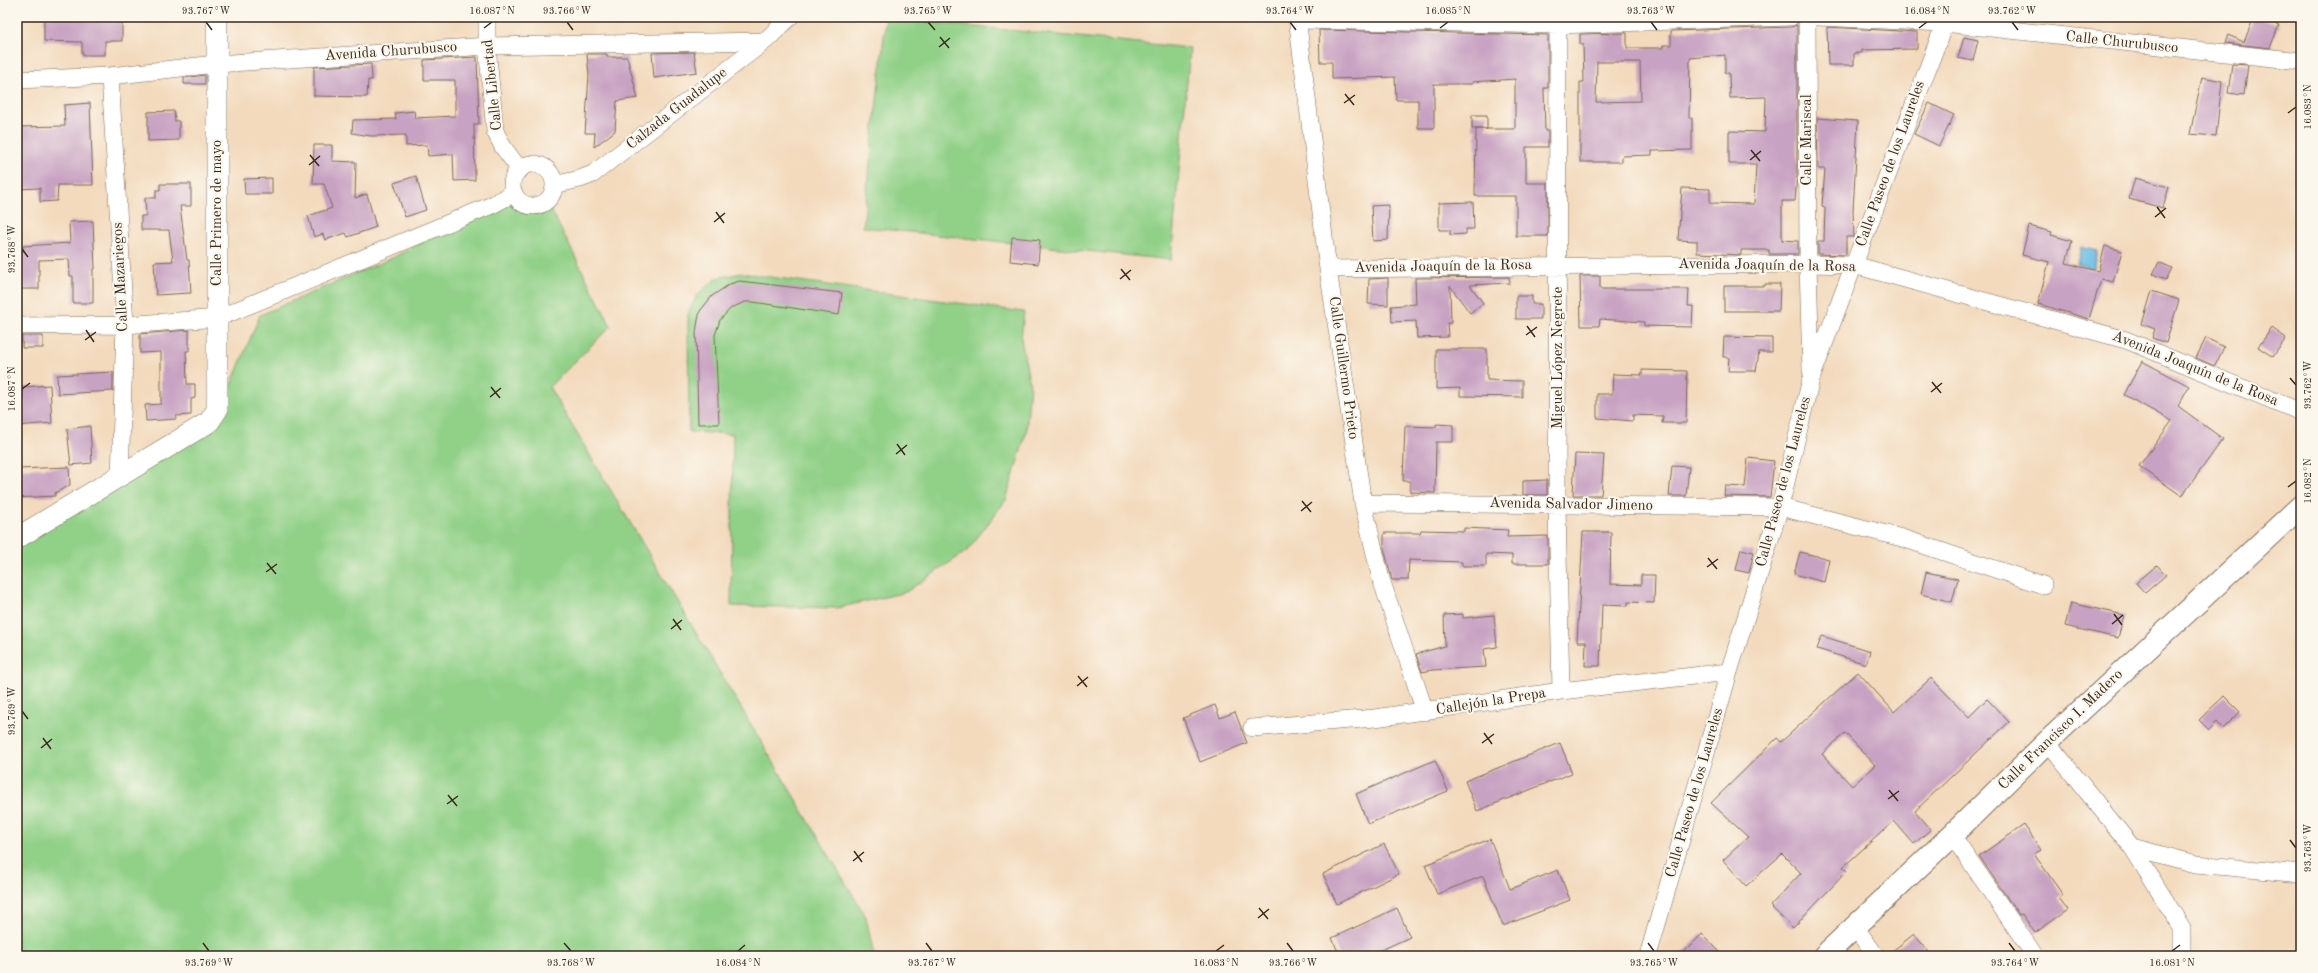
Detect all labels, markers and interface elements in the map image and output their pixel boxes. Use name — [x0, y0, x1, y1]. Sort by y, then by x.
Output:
text: 93.767°W — [182, 6, 230, 16]
text: 16.087°N — [469, 6, 515, 16]
text: 93.766°W — [543, 6, 591, 16]
text: 93.765°W — [904, 6, 952, 16]
text: 93.764°W — [1266, 6, 1314, 16]
text: 16.085°N — [1425, 6, 1471, 16]
text: 93.763°W — [1627, 6, 1675, 16]
text: 16.084°N — [1904, 6, 1950, 16]
text: 93.762°W — [1988, 6, 2036, 16]
street label: Calle Churubusco — [2065, 30, 2179, 56]
street label: Calle Libertad — [481, 38, 505, 132]
street label: Avenida Churubusco — [324, 40, 458, 64]
street label: Calzada Guadalupe — [624, 65, 730, 153]
street label: Calle Paseo de los Laureles — [1854, 79, 1928, 249]
text: 16.083°N — [2303, 84, 2313, 130]
street label: Calle Mariscal — [1800, 94, 1815, 186]
street label: Calle Primero de mayo — [210, 140, 225, 286]
street label: Calle Mazariegos — [111, 222, 131, 332]
text: 93.768°W — [7, 225, 17, 273]
street label: Avenida Joaquín de la Rosa — [1678, 257, 1857, 275]
street label: Avenida Joaquín de la Rosa — [1354, 258, 1533, 276]
street label: Miguel López Negrete — [1551, 287, 1566, 429]
street label: Calle Guillermo Prieto — [1326, 296, 1360, 440]
street label: Avenida Joaquín de la Rosa — [2110, 329, 2281, 409]
text: 93.762°W — [2303, 361, 2313, 409]
text: 16.087°N — [7, 366, 17, 412]
street label: Calle Paseo de los Laureles — [1754, 395, 1814, 569]
text: 16.082°N — [2303, 458, 2313, 504]
street label: Avenida Salvador Jimeno — [1489, 496, 1653, 514]
street label: Calle Francisco I. Madero — [1996, 667, 2126, 793]
street label: Callejón la Prepa — [1435, 686, 1548, 718]
text: 93.769°W — [7, 687, 17, 735]
street label: Calle Paseo de los Laureles — [1664, 706, 1726, 880]
text: 93.763°W — [2303, 824, 2313, 872]
text: 93.769°W — [185, 958, 233, 968]
text: 93.768°W — [547, 958, 595, 968]
text: 16.084°N — [715, 958, 761, 968]
text: 93.767°W — [908, 958, 956, 968]
text: 16.083°N — [1193, 958, 1239, 968]
text: 93.766°W — [1269, 958, 1317, 968]
text: 93.765°W — [1630, 958, 1678, 968]
text: 93.764°W — [1991, 958, 2039, 968]
text: 16.081°N — [2149, 958, 2195, 968]

